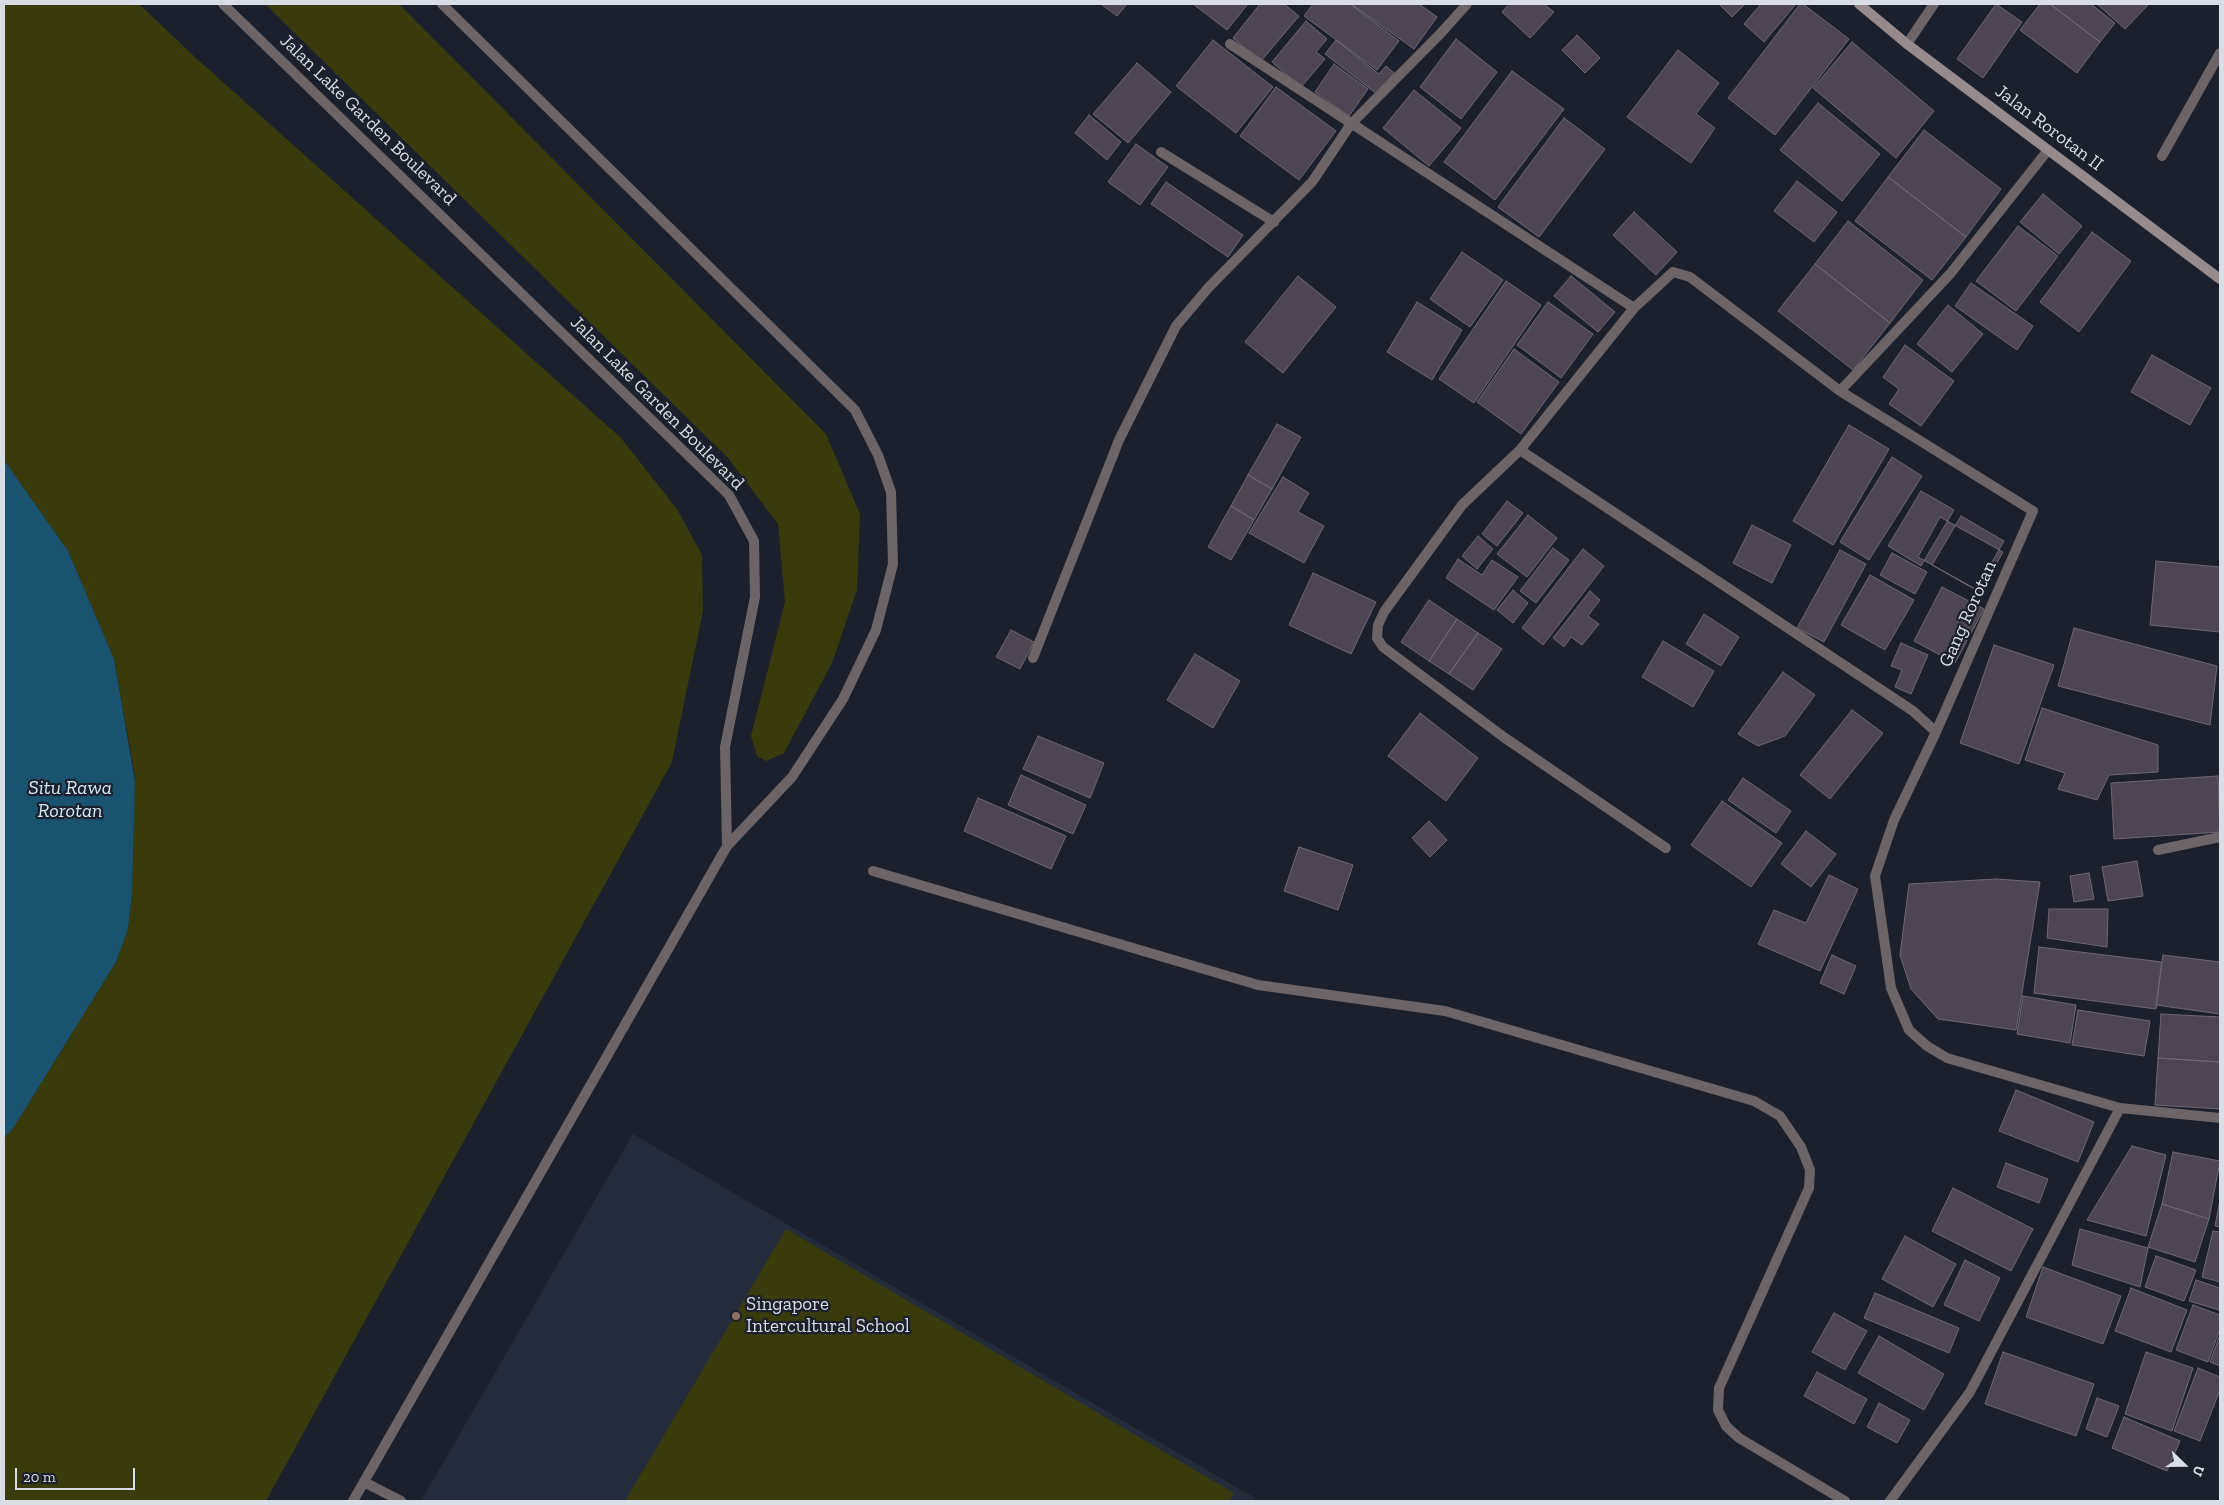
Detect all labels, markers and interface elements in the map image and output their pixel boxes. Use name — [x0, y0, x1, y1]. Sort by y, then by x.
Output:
street label: Jalan Lake Garden Boulevard — [275, 30, 461, 210]
street label: Jalan Rorotan II — [1990, 80, 2108, 176]
street label: Jalan Lake Garden Boulevard — [565, 311, 749, 495]
street label: Gang Rorotan — [1934, 557, 2002, 671]
water label: Situ Rawa Rorotan — [28, 776, 112, 823]
place label: Singapore Intercultural School — [746, 1294, 910, 1338]
marker: Singapore Intercultural School — [730, 1310, 742, 1322]
north arrow — [2159, 1440, 2209, 1490]
scale bar — [18, 1458, 138, 1490]
text: U — [2189, 1463, 2208, 1479]
text: 20 m — [23, 1468, 56, 1486]

